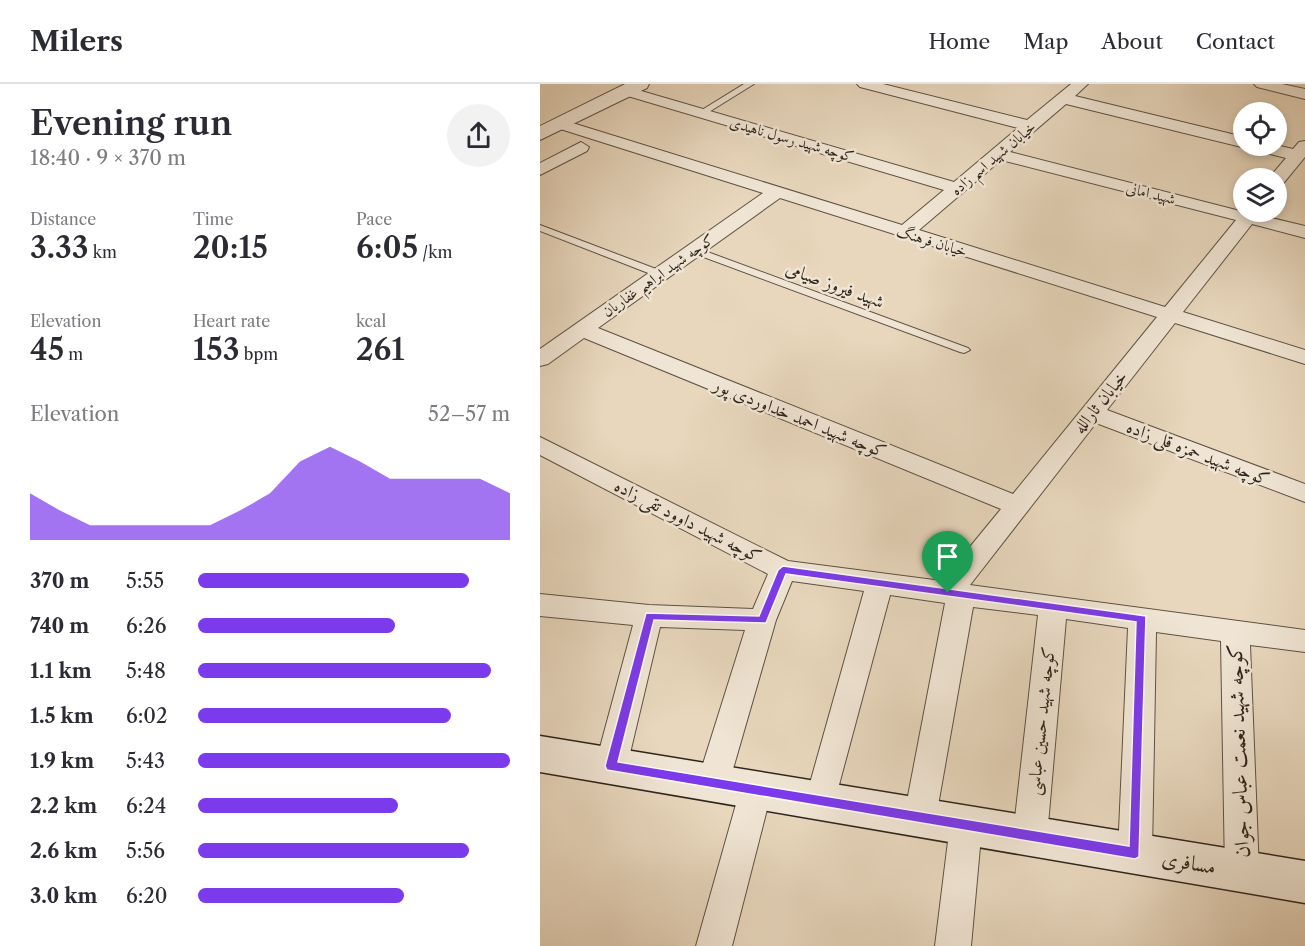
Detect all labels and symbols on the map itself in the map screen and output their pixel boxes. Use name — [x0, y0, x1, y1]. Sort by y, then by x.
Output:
street label: کوچه شهید رسول ناهیدی — [727, 112, 856, 168]
street label: خیابان شهید اسم زاده — [947, 117, 1043, 204]
street label: شهید امانی — [1124, 178, 1178, 209]
street label: خیابان فرهنگ — [894, 221, 970, 262]
street label: کوچه شهید ابراهیم غفاریان — [598, 229, 721, 326]
street label: شهید فیروز صیامی — [782, 257, 887, 314]
street label: خیابان ثارالله — [1068, 366, 1132, 438]
street label: کوچه شهید احمد خداوردی پور — [708, 373, 890, 465]
street label: کوچه شهید حمزه قلی زاده — [1123, 416, 1273, 492]
street label: کوچه شهید داوود تقی زاده — [610, 474, 765, 569]
pin — [922, 531, 973, 593]
street label: کوچه شهید نعمت عباس جوان — [1222, 643, 1256, 859]
street label: کوچه شهید حسین عباسی — [1022, 645, 1062, 797]
street label: مسافری — [1160, 845, 1218, 880]

